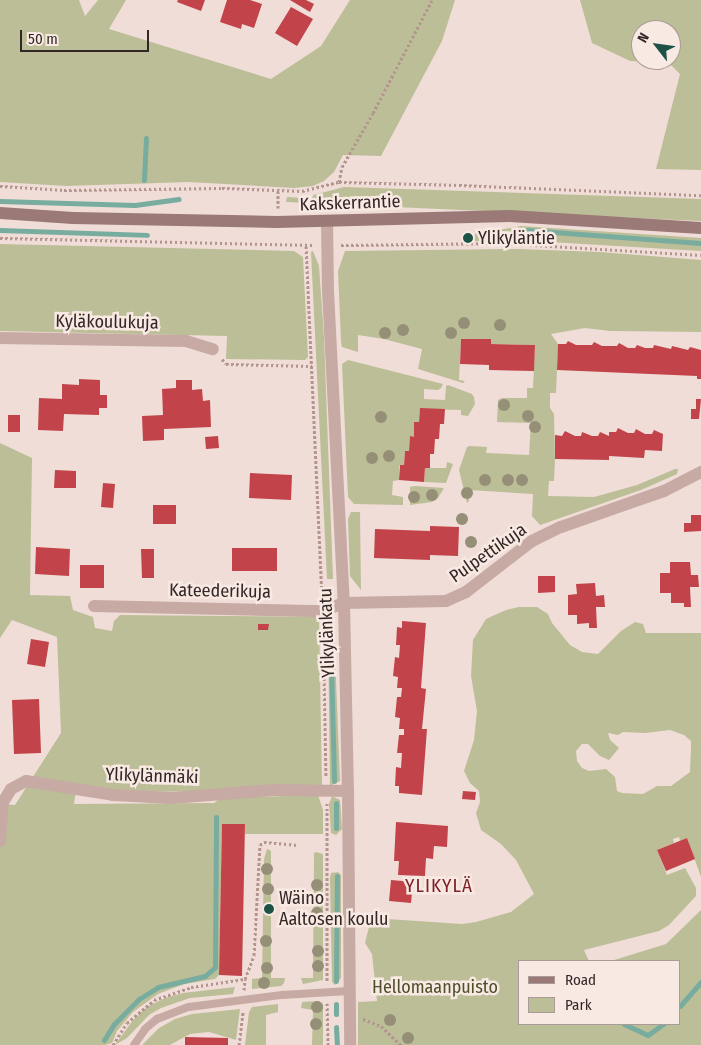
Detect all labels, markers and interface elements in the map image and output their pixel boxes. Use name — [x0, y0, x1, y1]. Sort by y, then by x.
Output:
scale bar — [22, 20, 151, 52]
north arrow — [631, 20, 681, 70]
text: 50 m — [28, 30, 58, 48]
text: N — [634, 30, 653, 46]
street label: Kakskerrantie — [299, 190, 401, 216]
place label: Ylikyläntie — [478, 227, 555, 249]
marker: Ylikyläntie — [462, 232, 474, 244]
street label: Kyläkoulukuja — [55, 310, 159, 334]
street label: Pulpettikuja — [445, 519, 531, 587]
street label: Kateederikuja — [169, 579, 271, 603]
street label: Ylikylänkatu — [315, 588, 339, 678]
street label: Ylikylänmäki — [105, 764, 199, 788]
district label: YLIKYLÄ — [404, 875, 474, 897]
place label: Wäino Aaltosen koulu — [279, 888, 389, 931]
marker: Wäino Aaltosen koulu — [263, 903, 275, 915]
legend — [518, 960, 681, 1025]
text: Road — [565, 971, 596, 989]
park label: Hellomaanpuisto — [372, 976, 498, 998]
text: Park — [565, 996, 592, 1014]

